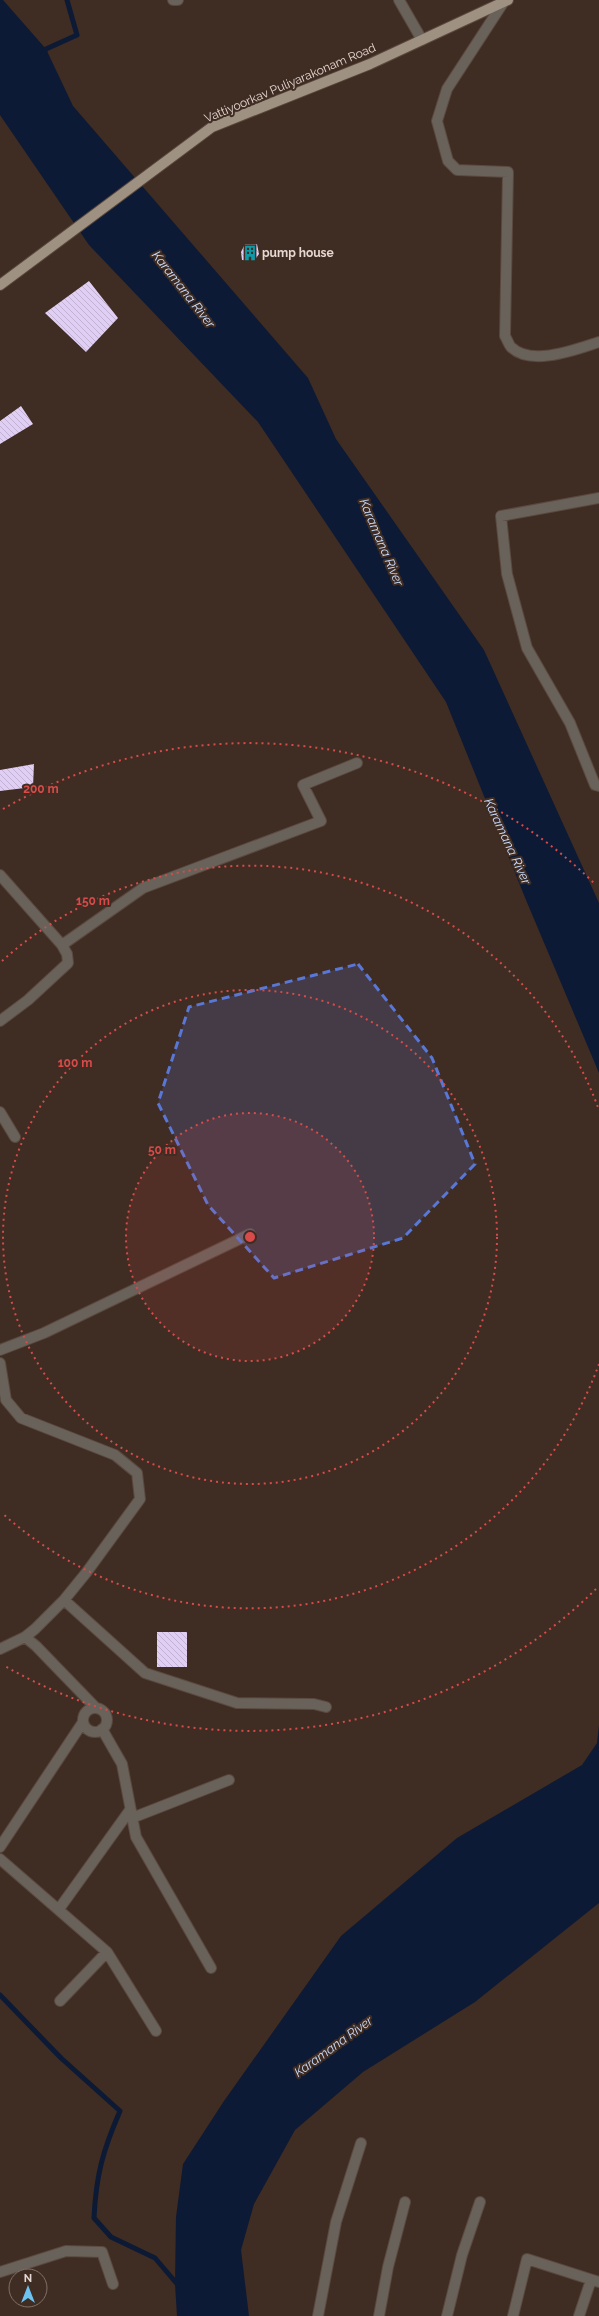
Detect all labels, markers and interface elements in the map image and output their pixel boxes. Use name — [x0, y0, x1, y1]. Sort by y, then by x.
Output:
street label: Vattiyoorkav Puliyarakonam Road — [202, 40, 378, 126]
building icon: pump house — [241, 244, 259, 262]
place label: pump house — [262, 246, 334, 260]
water label: Karamana River — [149, 248, 219, 331]
water label: Karamana River — [356, 496, 407, 589]
text: 200 m — [23, 782, 59, 796]
water label: Karamana River — [481, 796, 534, 887]
text: 150 m — [76, 894, 110, 908]
text: 100 m — [58, 1056, 92, 1070]
text: 50 m — [148, 1143, 176, 1157]
centre of rings — [243, 1230, 257, 1244]
water label: Karamana River — [291, 2013, 376, 2080]
north arrow — [8, 2268, 48, 2308]
text: N — [24, 2272, 32, 2285]

